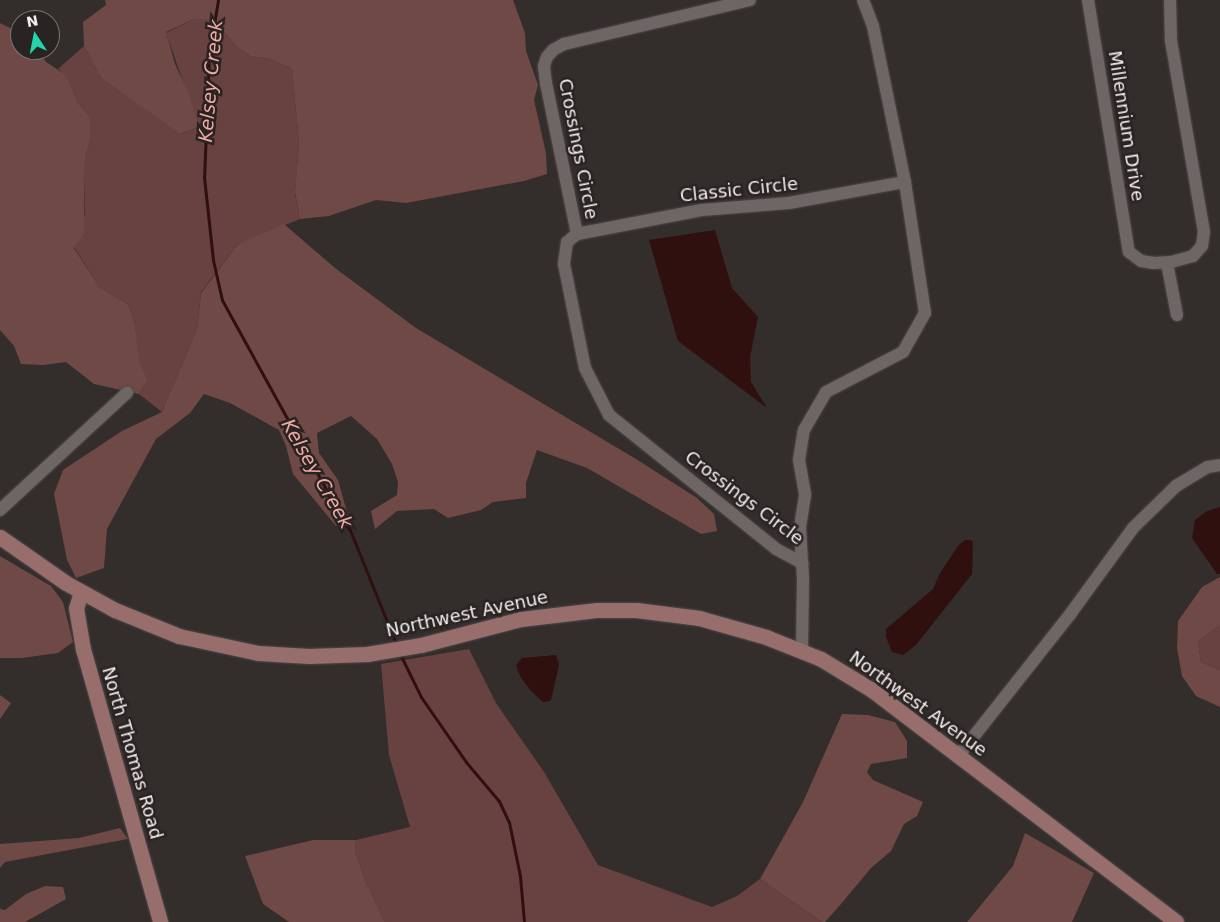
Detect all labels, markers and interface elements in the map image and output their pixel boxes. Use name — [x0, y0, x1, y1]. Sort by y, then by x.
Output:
north arrow — [10, 10, 60, 60]
text: N — [25, 12, 40, 30]
water label: Kelsey Creek — [194, 19, 228, 143]
street label: Millennium Drive — [1103, 49, 1149, 203]
street label: Crossings Circle — [554, 77, 602, 221]
street label: Classic Circle — [679, 173, 799, 207]
water label: Kelsey Creek — [276, 415, 358, 533]
street label: Crossings Circle — [680, 446, 808, 550]
street label: Northwest Avenue — [384, 586, 550, 642]
street label: Northwest Avenue — [845, 647, 991, 761]
street label: North Thomas Road — [97, 664, 167, 842]

